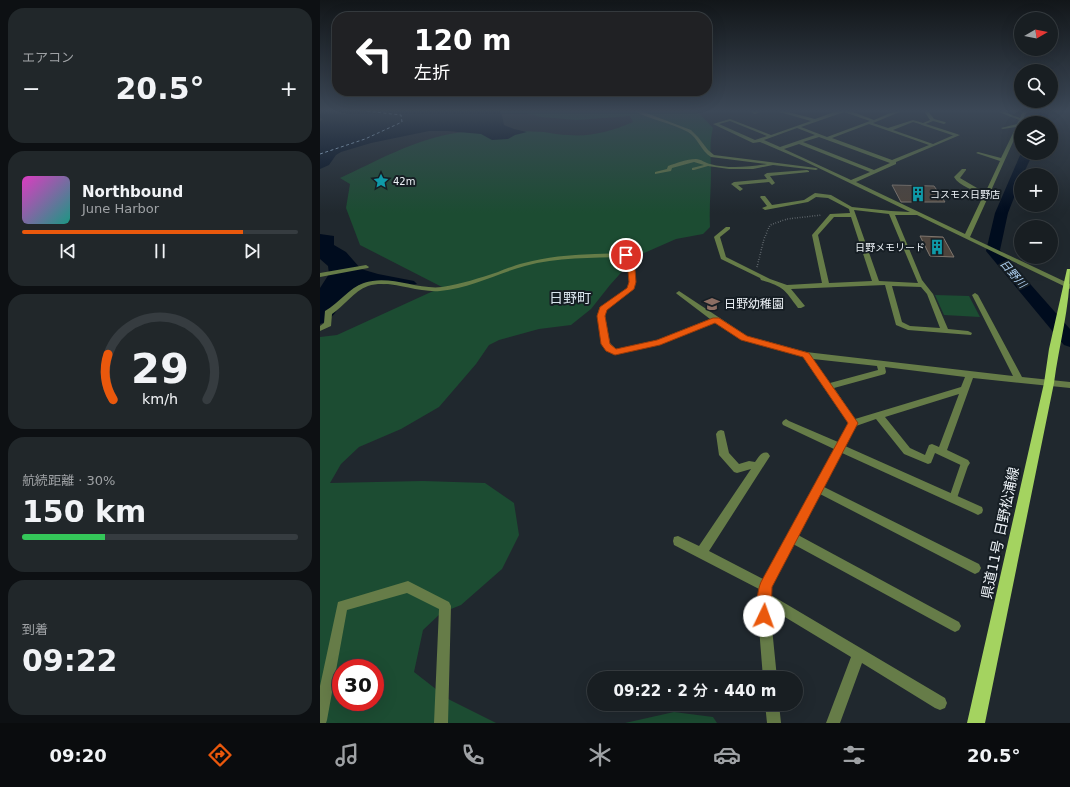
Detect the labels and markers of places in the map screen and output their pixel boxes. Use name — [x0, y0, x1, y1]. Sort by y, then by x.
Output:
place icon: 42m — [372, 172, 390, 190]
place label: 42m — [393, 176, 415, 187]
building icon: コスモス日野店 — [909, 185, 927, 203]
place label: コスモス日野店 — [930, 189, 1000, 200]
pin — [609, 238, 643, 272]
building icon: 日野メモリード — [928, 238, 946, 256]
place label: 日野メモリード — [855, 242, 925, 253]
school or university icon: 日野幼稚園 — [703, 295, 721, 313]
place label: 日野幼稚園 — [724, 297, 784, 311]

